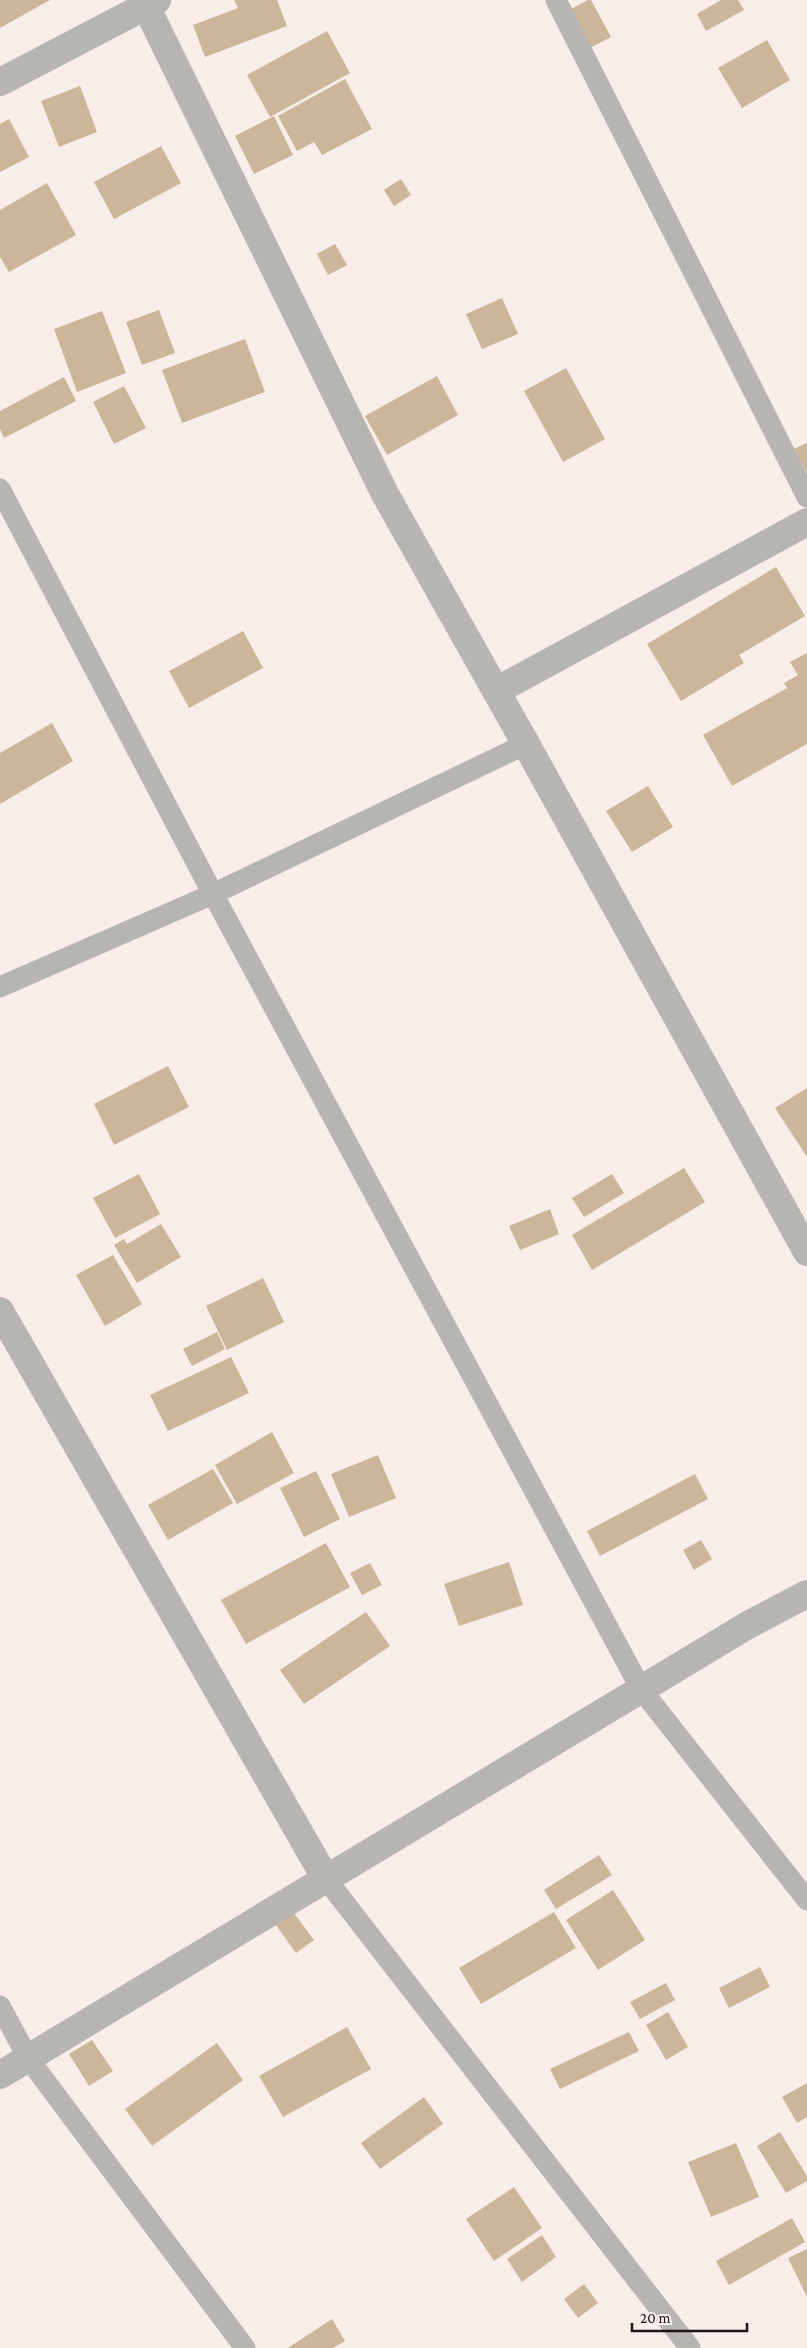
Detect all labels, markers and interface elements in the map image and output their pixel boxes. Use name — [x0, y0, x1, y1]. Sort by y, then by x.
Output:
scale bar — [632, 2300, 747, 2332]
text: 20 m — [640, 2310, 671, 2326]

